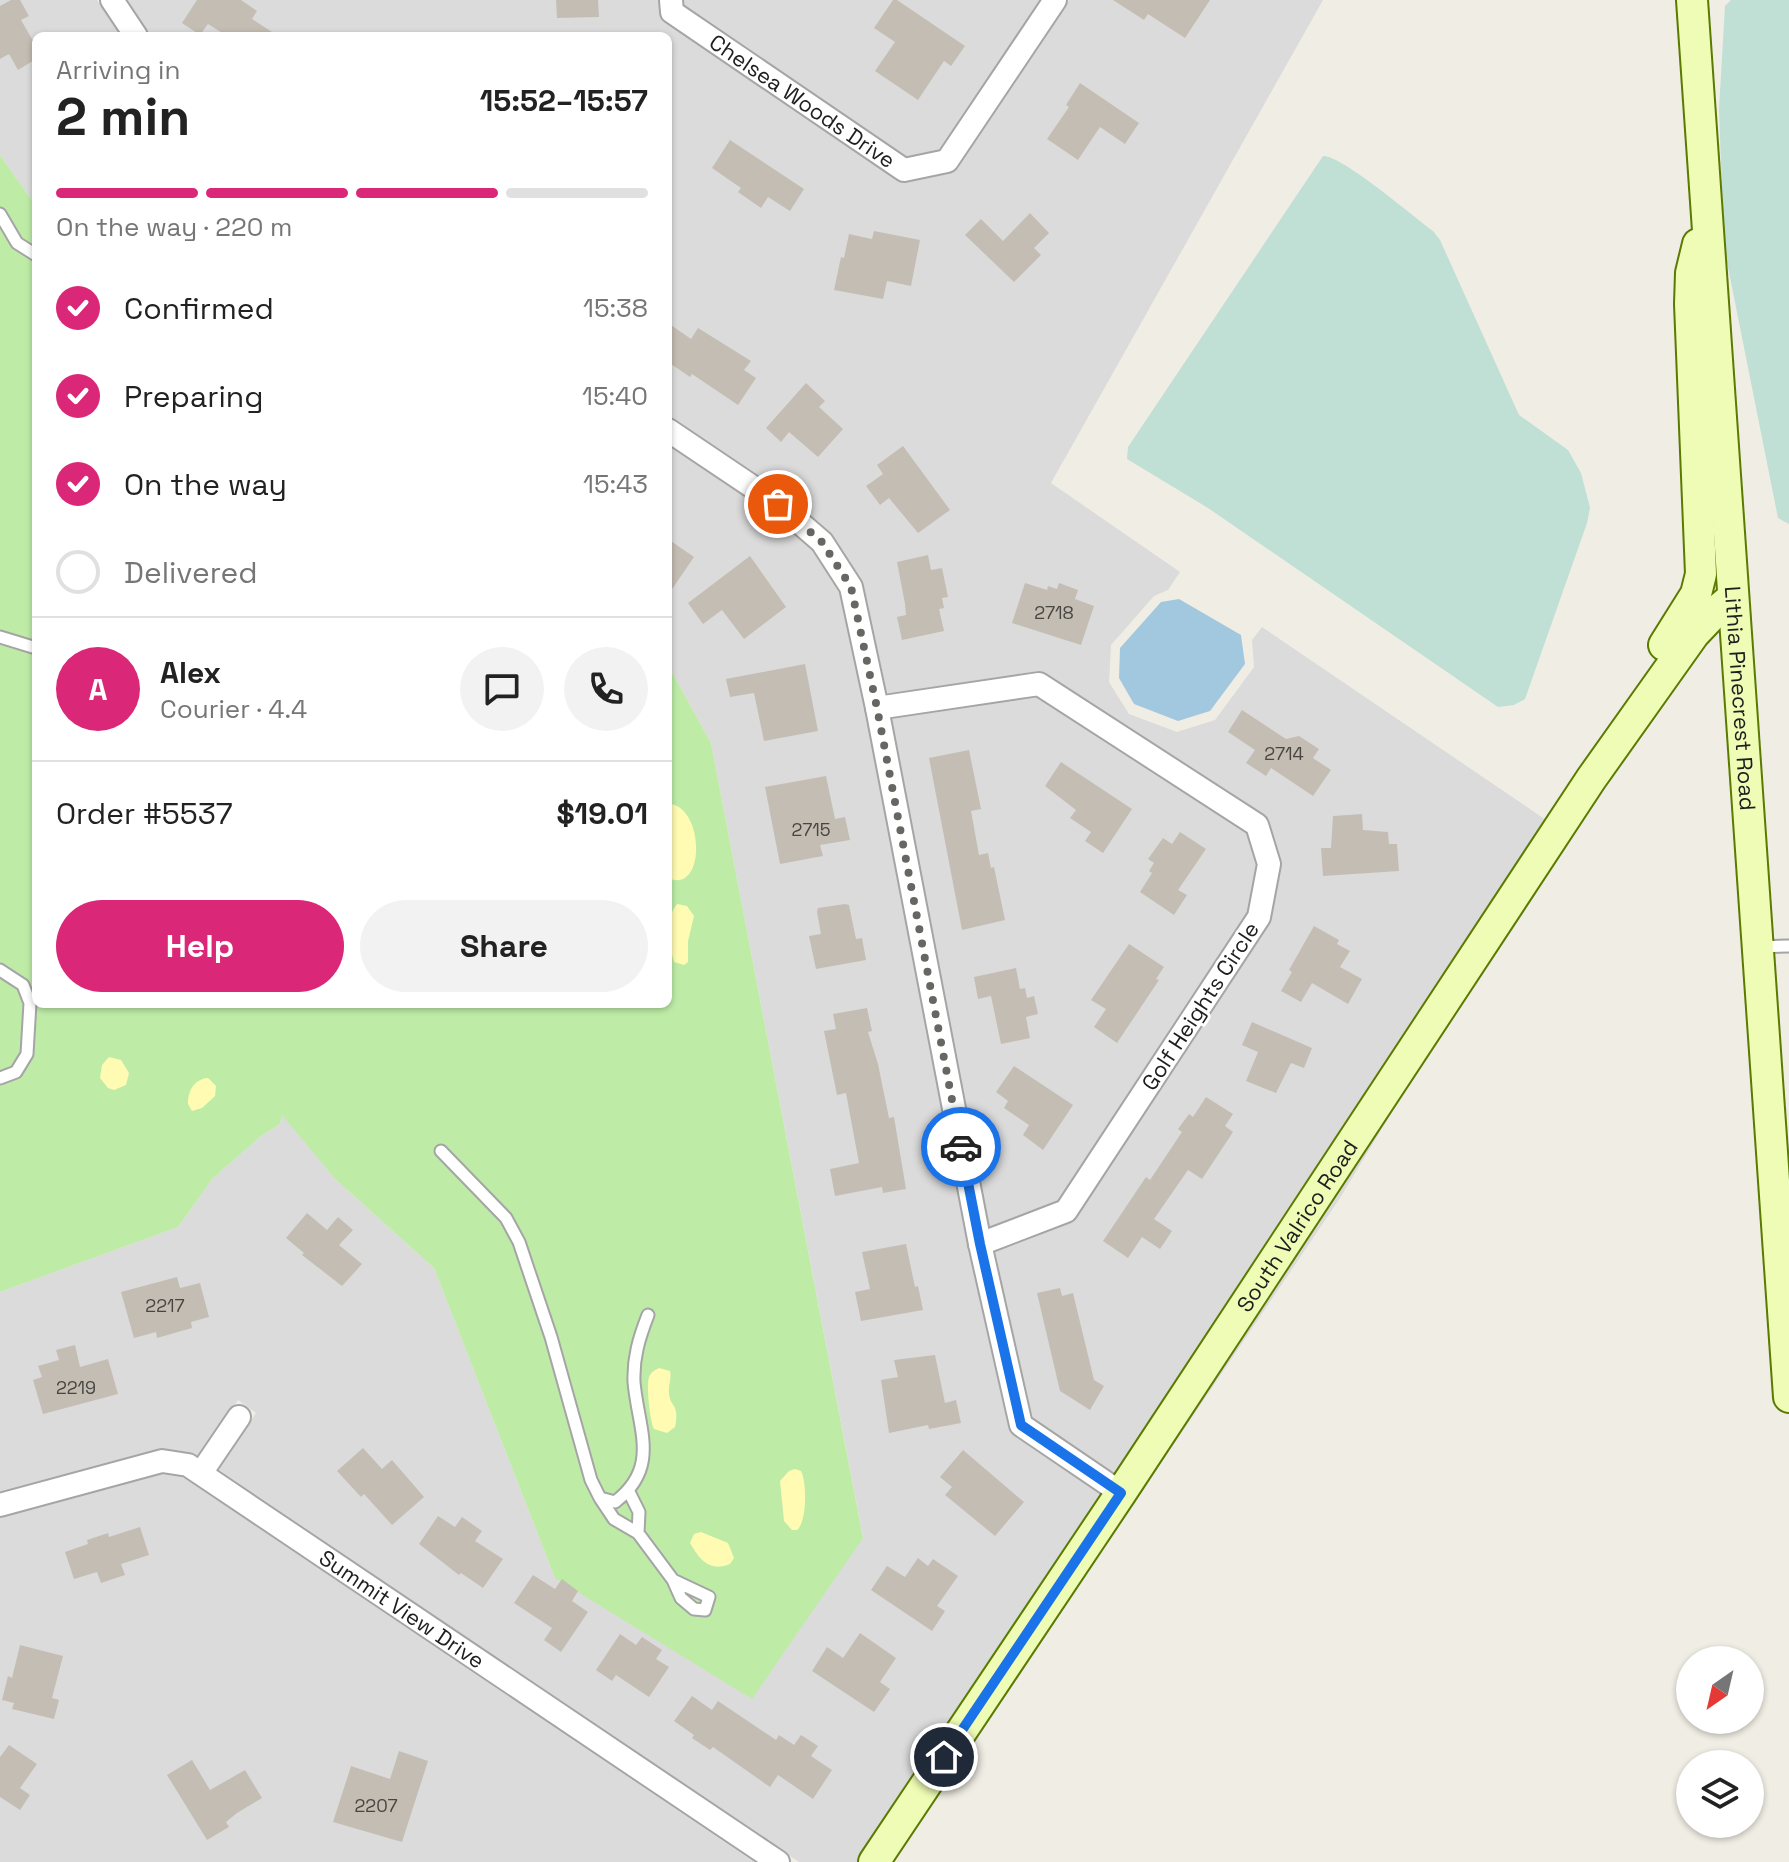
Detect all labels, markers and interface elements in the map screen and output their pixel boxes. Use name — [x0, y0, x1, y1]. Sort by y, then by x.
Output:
street label: Chelsea Woods Drive — [704, 28, 901, 174]
text: Arriving in — [56, 53, 180, 87]
text: 15:52–15:57 — [480, 81, 648, 120]
text: 2 min — [56, 84, 190, 150]
text: On the way · 220 m — [56, 210, 292, 244]
icon: check — [56, 286, 100, 330]
text: Confirmed — [124, 289, 274, 328]
text: 15:38 — [583, 291, 648, 325]
icon: check — [56, 374, 100, 418]
text: Preparing — [124, 377, 263, 416]
text: 15:40 — [582, 379, 648, 413]
icon: check — [56, 462, 100, 506]
text: On the way — [124, 465, 287, 504]
text: 15:43 — [583, 467, 648, 501]
pin — [744, 470, 812, 538]
icon: bag — [756, 482, 800, 526]
text: Delivered — [124, 553, 258, 592]
street label: Lithia Pinecrest Road — [1719, 585, 1762, 812]
house number: 2718 — [1034, 601, 1074, 624]
button: chat — [460, 647, 544, 731]
button: phone — [564, 647, 648, 731]
text: Alex — [160, 653, 221, 692]
text: A — [88, 670, 108, 709]
text: Courier · 4.4 — [160, 692, 307, 726]
house number: 2714 — [1264, 742, 1304, 765]
text: Order #5537 — [56, 794, 233, 833]
text: $19.01 — [556, 794, 648, 833]
house number: 2715 — [792, 818, 831, 841]
button: Help — [56, 900, 344, 992]
button: Share — [360, 900, 648, 992]
street label: Golf Heights Circle — [1135, 916, 1265, 1096]
courier — [921, 1107, 1001, 1187]
icon: car — [939, 1125, 983, 1169]
street label: South Valrico Road — [1230, 1134, 1364, 1317]
house number: 2217 — [145, 1294, 185, 1317]
house number: 2219 — [56, 1376, 96, 1399]
street label: Summit View Drive — [314, 1543, 490, 1675]
north arrow — [1676, 1646, 1764, 1734]
map controls — [1676, 1646, 1764, 1838]
pin — [910, 1723, 978, 1791]
icon: home — [922, 1735, 966, 1779]
button: layers — [1676, 1750, 1764, 1838]
house number: 2207 — [354, 1794, 398, 1817]

